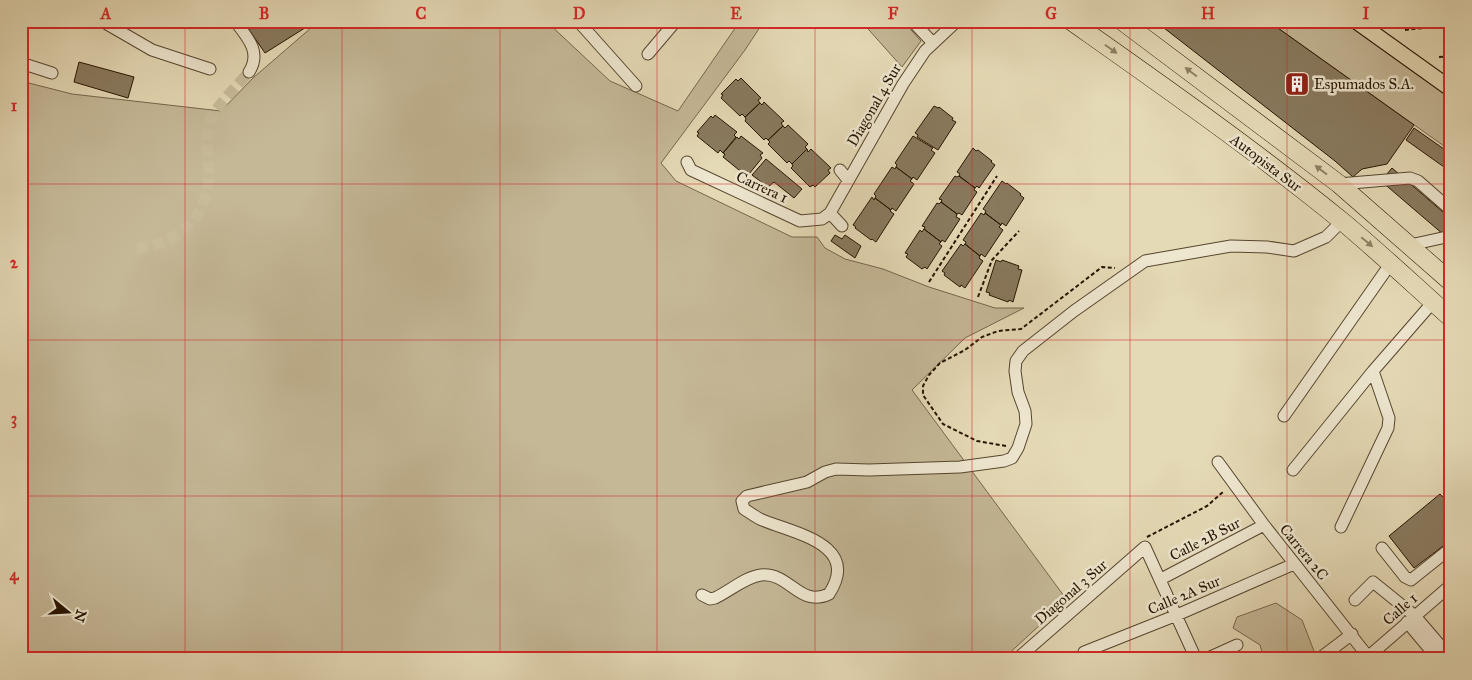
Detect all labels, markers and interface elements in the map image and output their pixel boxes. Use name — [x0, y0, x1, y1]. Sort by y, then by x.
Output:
text: A — [100, 4, 112, 23]
text: B — [259, 4, 269, 23]
text: C — [416, 4, 427, 23]
text: D — [573, 4, 586, 23]
text: E — [730, 4, 742, 23]
text: F — [888, 4, 899, 23]
text: G — [1045, 4, 1057, 23]
text: H — [1201, 4, 1215, 23]
text: I — [1363, 4, 1370, 23]
one-way arrow — [1104, 44, 1118, 54]
street label: Diagonal 4 Sur — [843, 60, 905, 150]
one-way arrow — [1185, 67, 1198, 78]
building icon: Espumados S.A. — [1284, 71, 1310, 97]
place label: Espumados S.A. — [1314, 75, 1414, 93]
text: 1 — [11, 96, 18, 115]
street label: Autopista Sur — [1226, 130, 1306, 196]
one-way arrow — [1314, 165, 1328, 175]
street label: Carrera 1 — [733, 167, 791, 207]
one-way arrow — [1360, 236, 1372, 248]
text: 2 — [10, 253, 19, 272]
text: 3 — [11, 409, 17, 429]
street label: Calle 2B Sur — [1167, 513, 1244, 564]
street label: Carrera 2C — [1276, 520, 1332, 584]
street label: Diagonal 3 Sur — [1031, 555, 1111, 628]
text: 4 — [10, 565, 20, 585]
street label: Calle 2A Sur — [1145, 572, 1223, 618]
north arrow — [42, 588, 92, 638]
street label: Calle 1 — [1379, 589, 1421, 629]
text: N — [70, 608, 90, 624]

